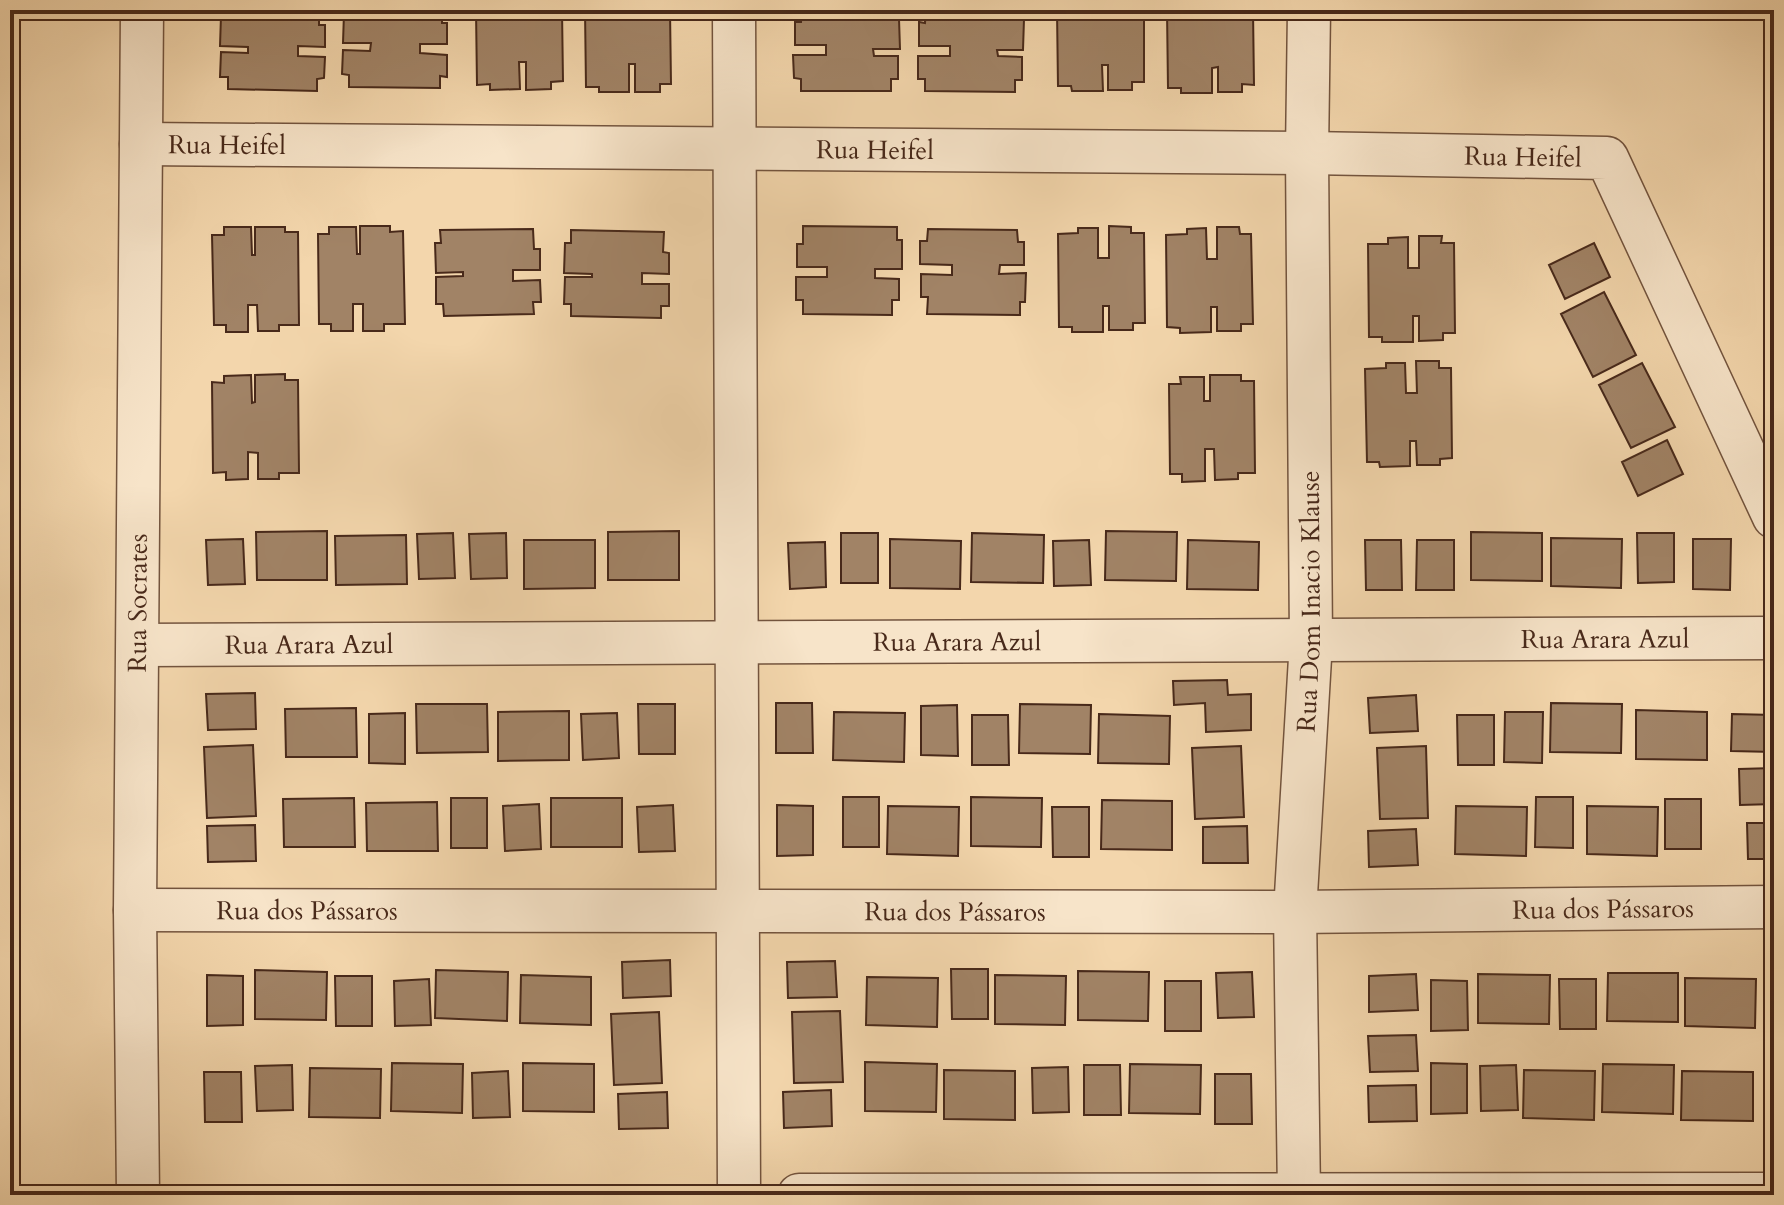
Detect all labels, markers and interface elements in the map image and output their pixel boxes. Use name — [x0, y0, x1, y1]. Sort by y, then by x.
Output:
street label: Rua Heifel — [168, 127, 286, 163]
street label: Rua Heifel — [816, 132, 934, 168]
street label: Rua Heifel — [1464, 138, 1582, 175]
street label: Rua Dom Inacio Klause — [1288, 470, 1329, 733]
street label: Rua Socrates — [119, 533, 155, 673]
street label: Rua Arara Azul — [1521, 621, 1690, 657]
street label: Rua Arara Azul — [873, 624, 1042, 659]
street label: Rua Arara Azul — [225, 626, 394, 662]
street label: Rua dos Pássaros — [1512, 890, 1694, 927]
street label: Rua dos Pássaros — [216, 893, 398, 928]
street label: Rua dos Pássaros — [864, 894, 1046, 929]

